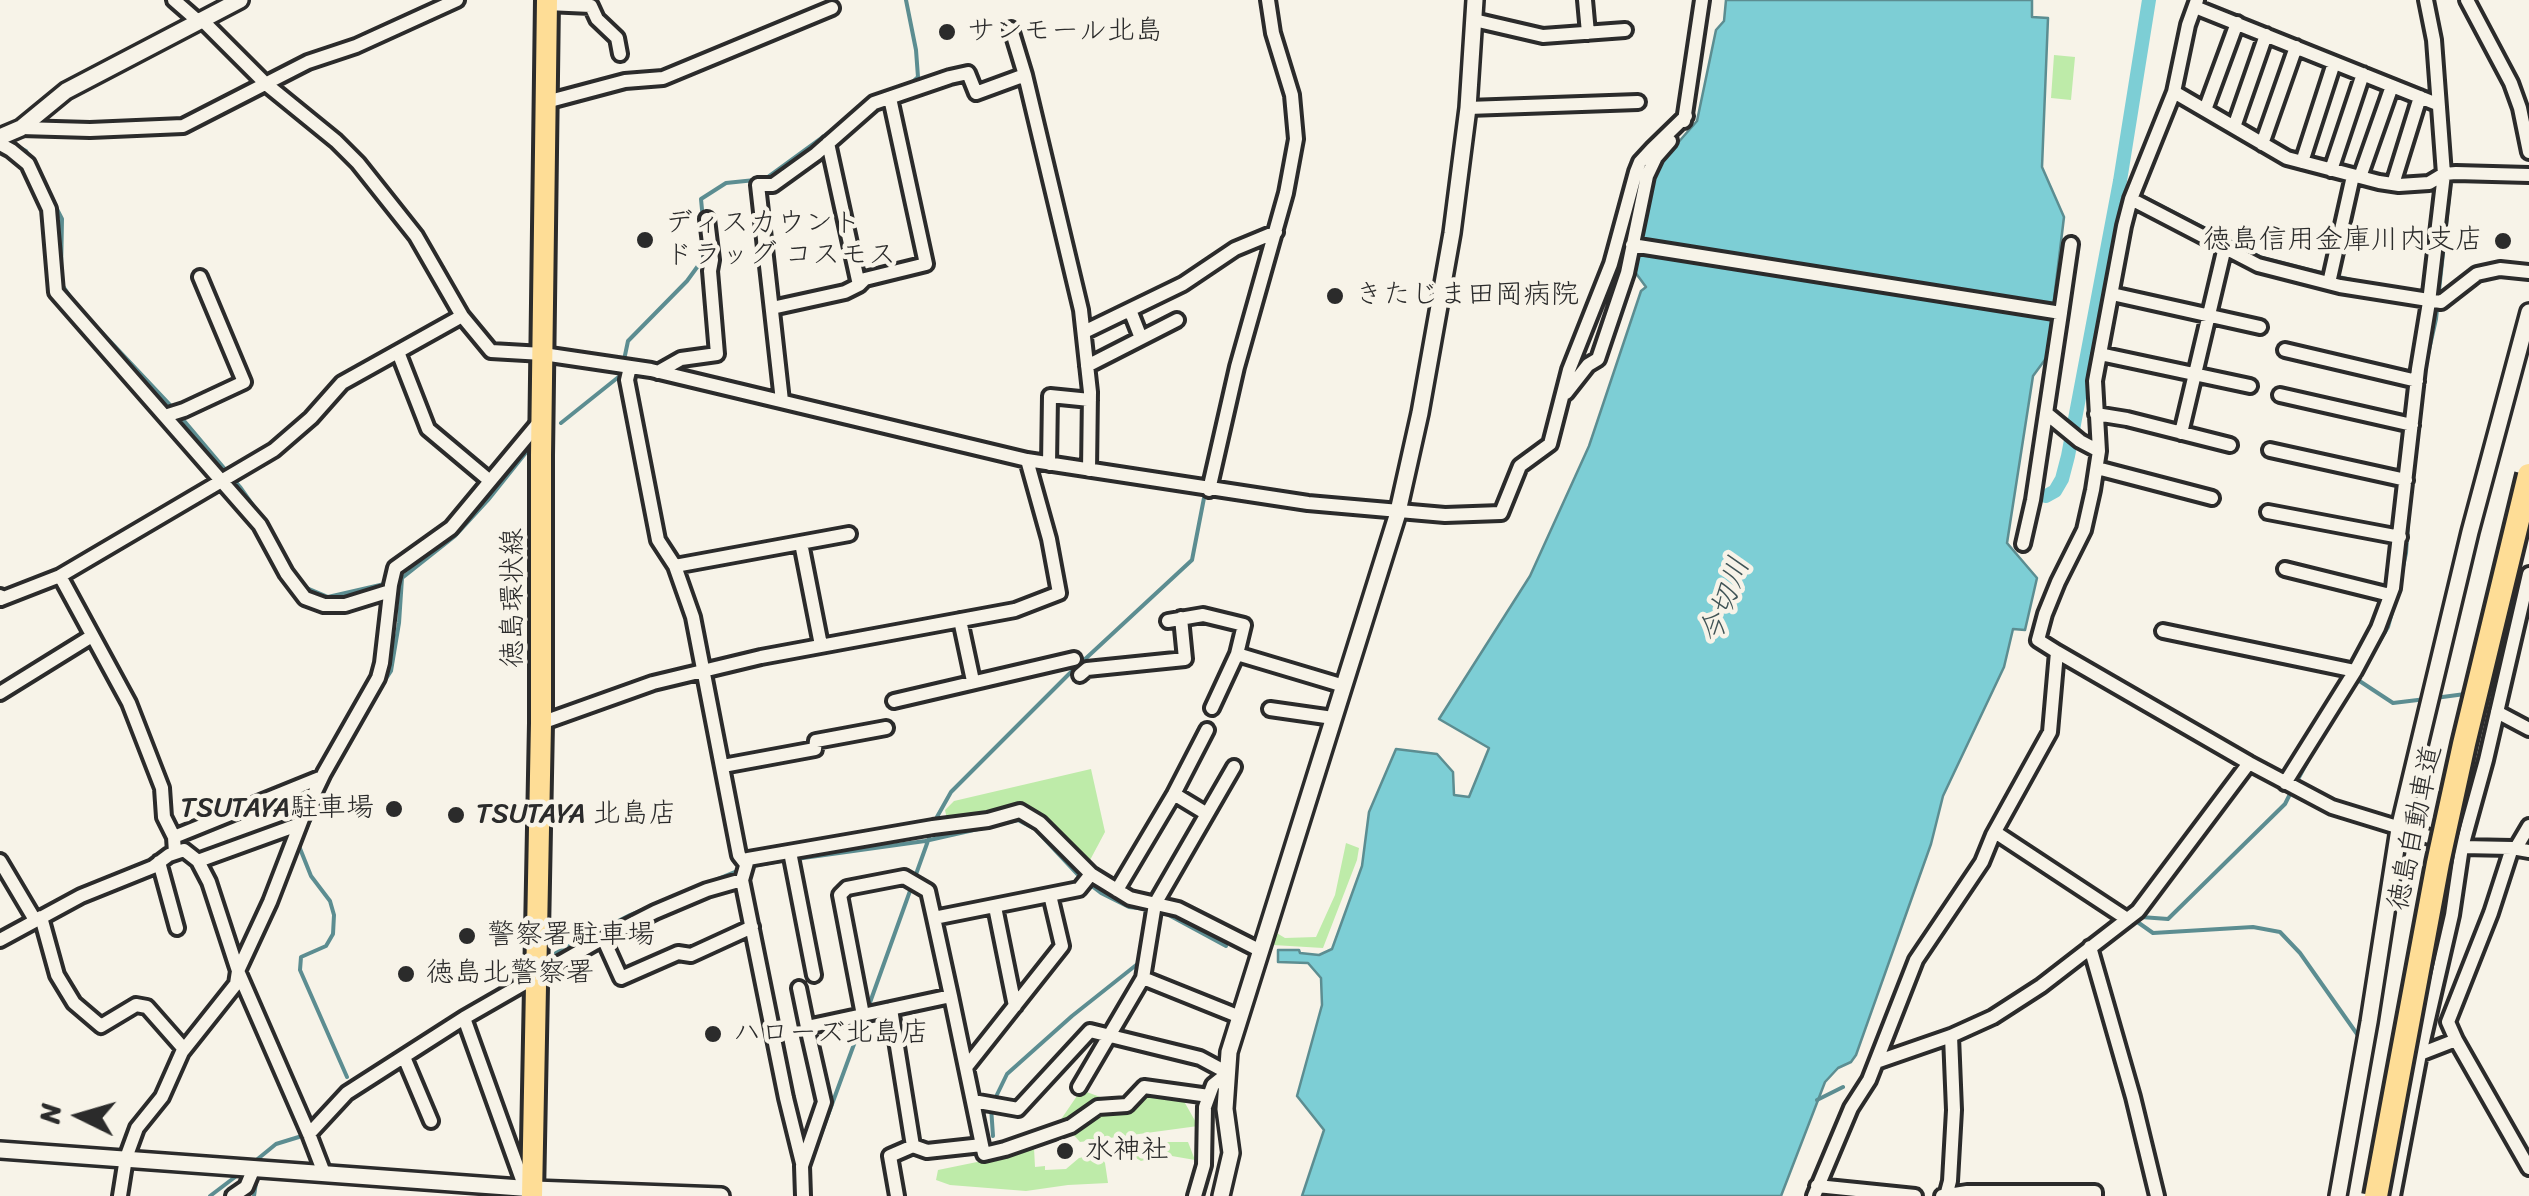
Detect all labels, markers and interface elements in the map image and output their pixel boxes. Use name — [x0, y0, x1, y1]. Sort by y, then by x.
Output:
place label: サンモール北島 — [967, 15, 1163, 49]
marker: サンモール北島 — [936, 21, 958, 43]
place label: ディスカウント ドラッグ コスモス — [665, 207, 896, 273]
place label: 徳島信用金庫川内支店 — [2203, 224, 2483, 258]
marker: ディスカウント ドラッグ コスモス — [634, 229, 656, 251]
marker: 徳島信用金庫川内支店 — [2492, 230, 2514, 252]
place label: きたじま田岡病院 — [1355, 279, 1579, 313]
marker: きたじま田岡病院 — [1324, 285, 1346, 307]
street label: 徳島環状線 — [497, 528, 531, 668]
water label: 今切川 — [1693, 553, 1759, 649]
street label: 徳島自動車道 — [2382, 742, 2450, 914]
place label: TSUTAYA駐車場 — [181, 792, 374, 826]
marker: TSUTAYA駐車場 — [383, 798, 405, 820]
place label: TSUTAYA 北島店 — [476, 798, 677, 832]
marker: TSUTAYA 北島店 — [445, 804, 467, 826]
place label: 警察署駐車場 — [487, 919, 655, 953]
marker: 警察署駐車場 — [456, 925, 478, 947]
place label: 徳島北警察署 — [426, 957, 594, 991]
marker: 徳島北警察署 — [395, 963, 417, 985]
place label: ハローズ北島店 — [733, 1017, 929, 1051]
marker: ハローズ北島店 — [702, 1023, 724, 1045]
north arrow — [30, 1066, 130, 1166]
text: N — [24, 1102, 75, 1125]
place label: 水神社 — [1085, 1134, 1169, 1168]
marker: 水神社 — [1054, 1140, 1076, 1162]

